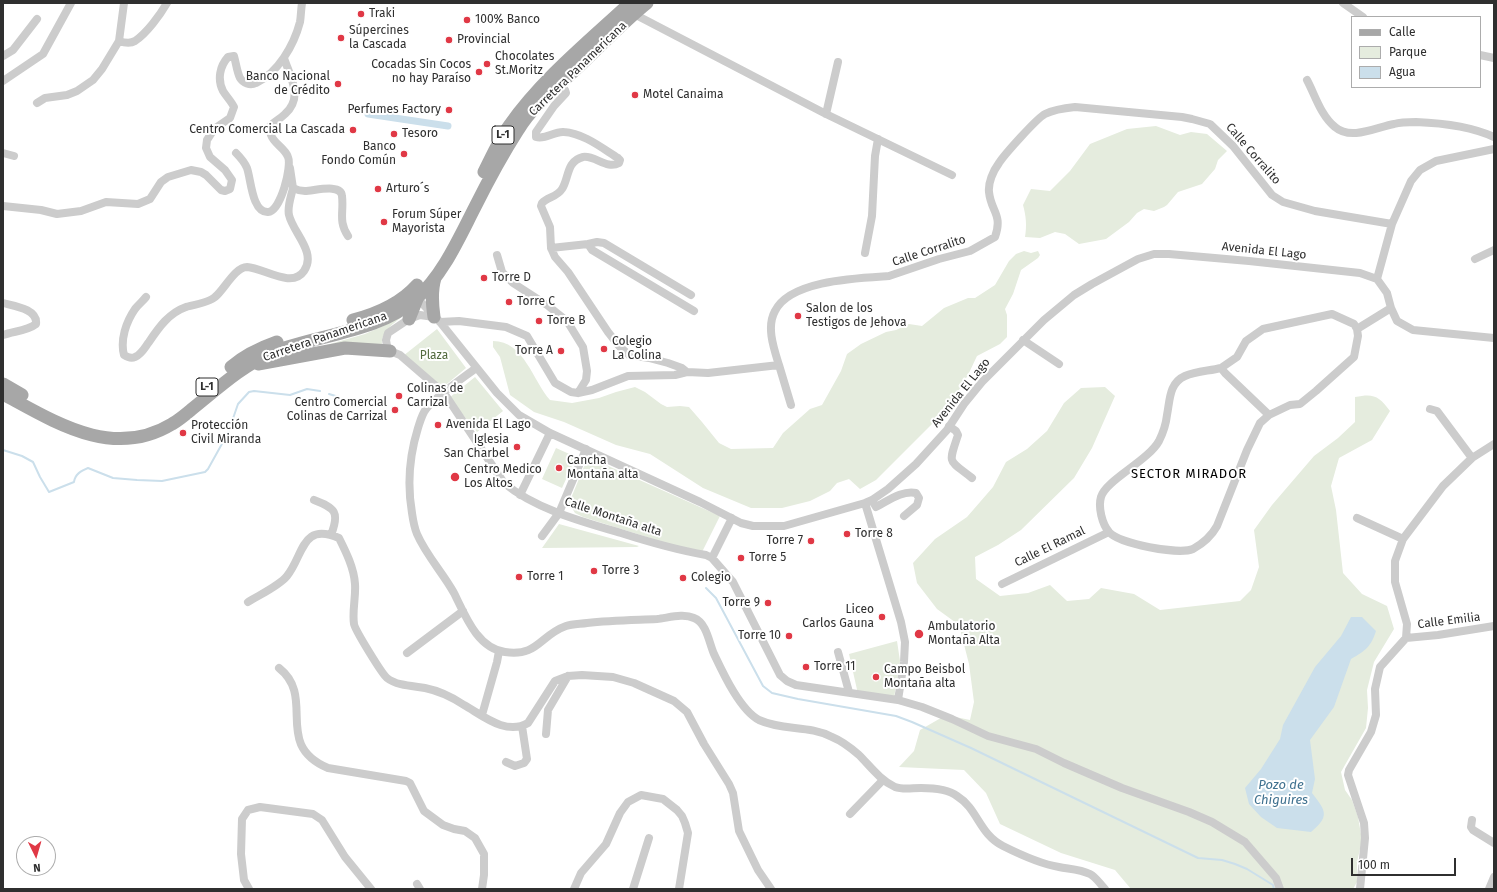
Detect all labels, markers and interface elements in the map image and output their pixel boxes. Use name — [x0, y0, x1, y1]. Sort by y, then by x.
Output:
place label: Traki — [369, 7, 395, 21]
marker: Traki — [356, 9, 366, 19]
place label: 100% Banco — [475, 13, 540, 27]
marker: 100% Banco — [462, 15, 472, 25]
legend — [1351, 16, 1481, 88]
street label: Carretera Panamericana — [526, 19, 630, 119]
place label: Súpercines la Cascada — [349, 24, 409, 52]
text: Calle — [1389, 25, 1416, 39]
marker: Súpercines la Cascada — [336, 33, 346, 43]
place label: Provincial — [457, 33, 510, 47]
marker: Provincial — [444, 35, 454, 45]
text: Parque — [1389, 45, 1427, 59]
place label: Chocolates St.Moritz — [495, 50, 554, 78]
place label: Cocadas Sin Cocos no hay Paraíso — [371, 58, 471, 86]
marker: Chocolates St.Moritz — [482, 59, 492, 69]
text: Agua — [1389, 65, 1416, 79]
marker: Cocadas Sin Cocos no hay Paraíso — [474, 67, 484, 77]
place label: Banco Nacional de Crédito — [246, 70, 330, 98]
marker: Banco Nacional de Crédito — [333, 79, 343, 89]
place label: Motel Canaima — [643, 88, 724, 102]
marker: Motel Canaima — [630, 90, 640, 100]
place label: Perfumes Factory — [347, 103, 441, 117]
marker: Perfumes Factory — [444, 105, 454, 115]
street label: Calle Corralito — [1222, 120, 1284, 188]
place label: Centro Comercial La Cascada — [189, 123, 345, 137]
marker: Centro Comercial La Cascada — [348, 125, 358, 135]
road number: L-1 — [492, 126, 514, 144]
place label: Tesoro — [402, 127, 438, 141]
marker: Tesoro — [389, 129, 399, 139]
place label: Banco Fondo Común — [321, 140, 396, 168]
marker: Banco Fondo Común — [399, 149, 409, 159]
place label: Arturo´s — [386, 182, 429, 196]
marker: Arturo´s — [373, 184, 383, 194]
place label: Forum Súper Mayorista — [392, 208, 461, 236]
marker: Forum Súper Mayorista — [379, 217, 389, 227]
street label: Calle Corralito — [890, 232, 968, 270]
street label: Avenida El Lago — [1221, 239, 1307, 263]
place label: Torre D — [492, 271, 531, 285]
marker: Torre D — [479, 273, 489, 283]
place label: Torre C — [517, 295, 555, 309]
marker: Torre C — [504, 297, 514, 307]
place label: Salon de los Testigos de Jehova — [806, 302, 907, 330]
street label: Carretera Panamericana — [261, 309, 389, 365]
marker: Salon de los Testigos de Jehova — [793, 311, 803, 321]
place label: Torre B — [547, 314, 585, 328]
marker: Torre B — [534, 316, 544, 326]
place label: Colegio La Colina — [612, 335, 662, 363]
place label: Torre A — [515, 344, 553, 358]
marker: Colegio La Colina — [599, 344, 609, 354]
marker: Torre A — [556, 346, 566, 356]
park label: Plaza — [420, 349, 448, 363]
street label: Avenida El Lago — [929, 355, 993, 431]
road number: L-1 — [196, 378, 218, 396]
place label: Colinas de Carrizal — [407, 382, 463, 410]
marker: Colinas de Carrizal — [394, 391, 404, 401]
place label: Centro Comercial Colinas de Carrizal — [287, 396, 387, 424]
marker: Centro Comercial Colinas de Carrizal — [390, 405, 400, 415]
place label: Avenida El Lago — [446, 418, 531, 432]
place label: Protección Civil Miranda — [191, 419, 261, 447]
marker: Avenida El Lago — [433, 420, 443, 430]
marker: Protección Civil Miranda — [178, 428, 188, 438]
place label: Iglesia San Charbel — [444, 433, 509, 461]
marker: Iglesia San Charbel — [512, 442, 522, 452]
place label: Cancha Montaña alta — [567, 454, 639, 482]
place label: Centro Medico Los Altos — [464, 463, 542, 491]
marker: Cancha Montaña alta — [554, 463, 564, 473]
district label: SECTOR MIRADOR — [1131, 466, 1247, 482]
marker: Centro Medico Los Altos — [449, 471, 461, 483]
street label: Calle Montaña alta — [563, 495, 663, 539]
street label: Calle El Ramal — [1012, 524, 1088, 570]
place label: Torre 8 — [855, 527, 893, 541]
marker: Torre 8 — [842, 529, 852, 539]
place label: Torre 7 — [766, 534, 803, 548]
marker: Torre 7 — [806, 536, 816, 546]
place label: Torre 5 — [749, 551, 786, 565]
marker: Torre 5 — [736, 553, 746, 563]
place label: Torre 3 — [602, 564, 639, 578]
marker: Torre 3 — [589, 566, 599, 576]
place label: Torre 1 — [527, 570, 563, 584]
place label: Colegio — [691, 571, 731, 585]
marker: Torre 1 — [514, 572, 524, 582]
marker: Colegio — [678, 573, 688, 583]
place label: Torre 9 — [723, 596, 760, 610]
marker: Torre 9 — [763, 598, 773, 608]
place label: Liceo Carlos Gauna — [802, 603, 874, 631]
street label: Calle Emilia — [1417, 610, 1481, 632]
marker: Liceo Carlos Gauna — [877, 612, 887, 622]
place label: Ambulatorio Montaña Alta — [928, 620, 1000, 648]
marker: Ambulatorio Montaña Alta — [913, 628, 925, 640]
place label: Torre 10 — [738, 629, 781, 643]
marker: Torre 10 — [784, 631, 794, 641]
place label: Torre 11 — [814, 660, 855, 674]
marker: Torre 11 — [801, 662, 811, 672]
place label: Campo Beisbol Montaña alta — [884, 663, 965, 691]
marker: Campo Beisbol Montaña alta — [871, 672, 881, 682]
water label: Pozo de Chiguires — [1254, 777, 1308, 808]
north arrow — [16, 836, 56, 876]
scale bar — [1353, 850, 1458, 876]
text: 100 m — [1358, 858, 1390, 872]
text: N — [33, 861, 41, 874]

